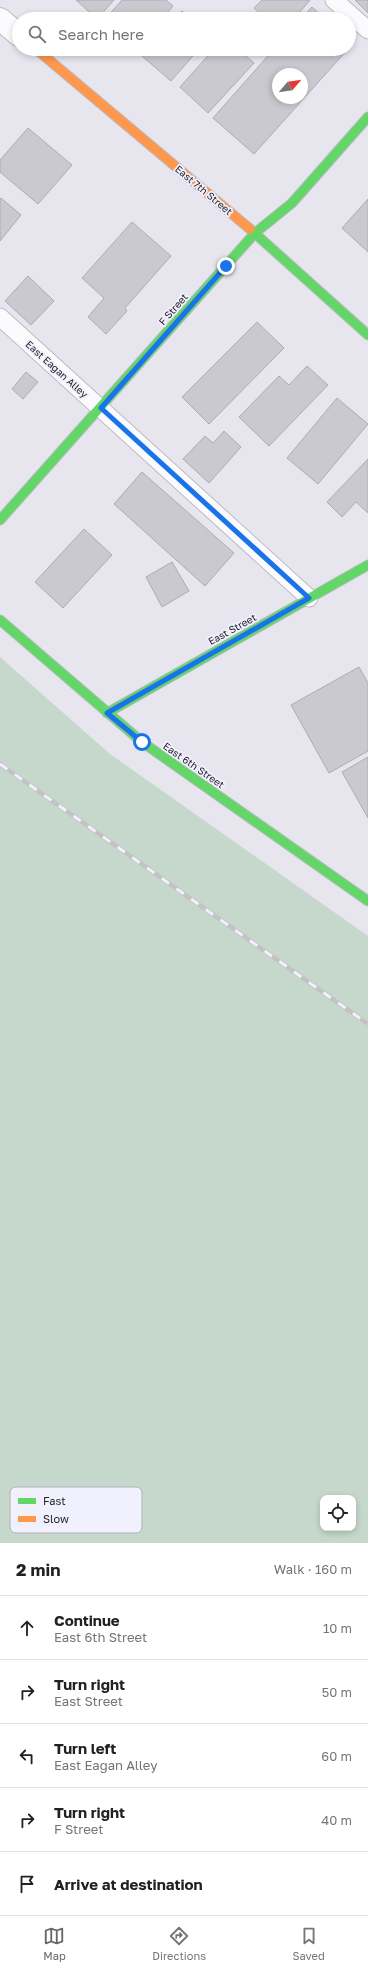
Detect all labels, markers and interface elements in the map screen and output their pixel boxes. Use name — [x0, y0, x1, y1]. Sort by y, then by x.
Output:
search box — [12, 12, 356, 56]
icon: search — [26, 23, 48, 45]
text: Search here — [58, 25, 144, 43]
north arrow — [272, 68, 308, 104]
street label: East 7th Street — [173, 163, 235, 217]
route end — [217, 257, 235, 275]
street label: F Street — [156, 291, 190, 327]
street label: East Eagan Alley — [23, 338, 91, 400]
street label: East Street — [206, 611, 258, 647]
route start — [133, 733, 151, 751]
street label: East 6th Street — [161, 740, 227, 790]
legend — [10, 1487, 142, 1533]
text: Fast — [43, 1494, 66, 1507]
map controls — [320, 1495, 356, 1531]
button: locate — [320, 1495, 356, 1531]
text: Slow — [43, 1512, 69, 1525]
text: 2 min — [16, 1559, 60, 1580]
text: Walk · 160 m — [274, 1561, 352, 1577]
text: Continue — [54, 1611, 120, 1629]
icon: ahead — [16, 1617, 38, 1639]
text: 10 m — [323, 1620, 352, 1636]
text: East 6th Street — [54, 1629, 147, 1645]
text: Turn right — [54, 1675, 125, 1693]
icon: right — [16, 1681, 38, 1703]
text: 50 m — [322, 1684, 352, 1700]
text: East Street — [54, 1693, 123, 1709]
text: Turn left — [54, 1739, 116, 1757]
icon: left — [16, 1745, 38, 1767]
text: 60 m — [321, 1748, 352, 1764]
text: East Eagan Alley — [54, 1757, 157, 1773]
text: Turn right — [54, 1803, 125, 1821]
icon: right — [16, 1809, 38, 1831]
text: 40 m — [321, 1812, 352, 1828]
text: F Street — [54, 1821, 103, 1837]
icon: arrive — [16, 1873, 38, 1895]
text: Arrive at destination — [54, 1875, 203, 1893]
tab: Map — [43, 1925, 66, 1962]
tab: Directions — [152, 1925, 206, 1962]
tab: Saved — [293, 1925, 325, 1962]

